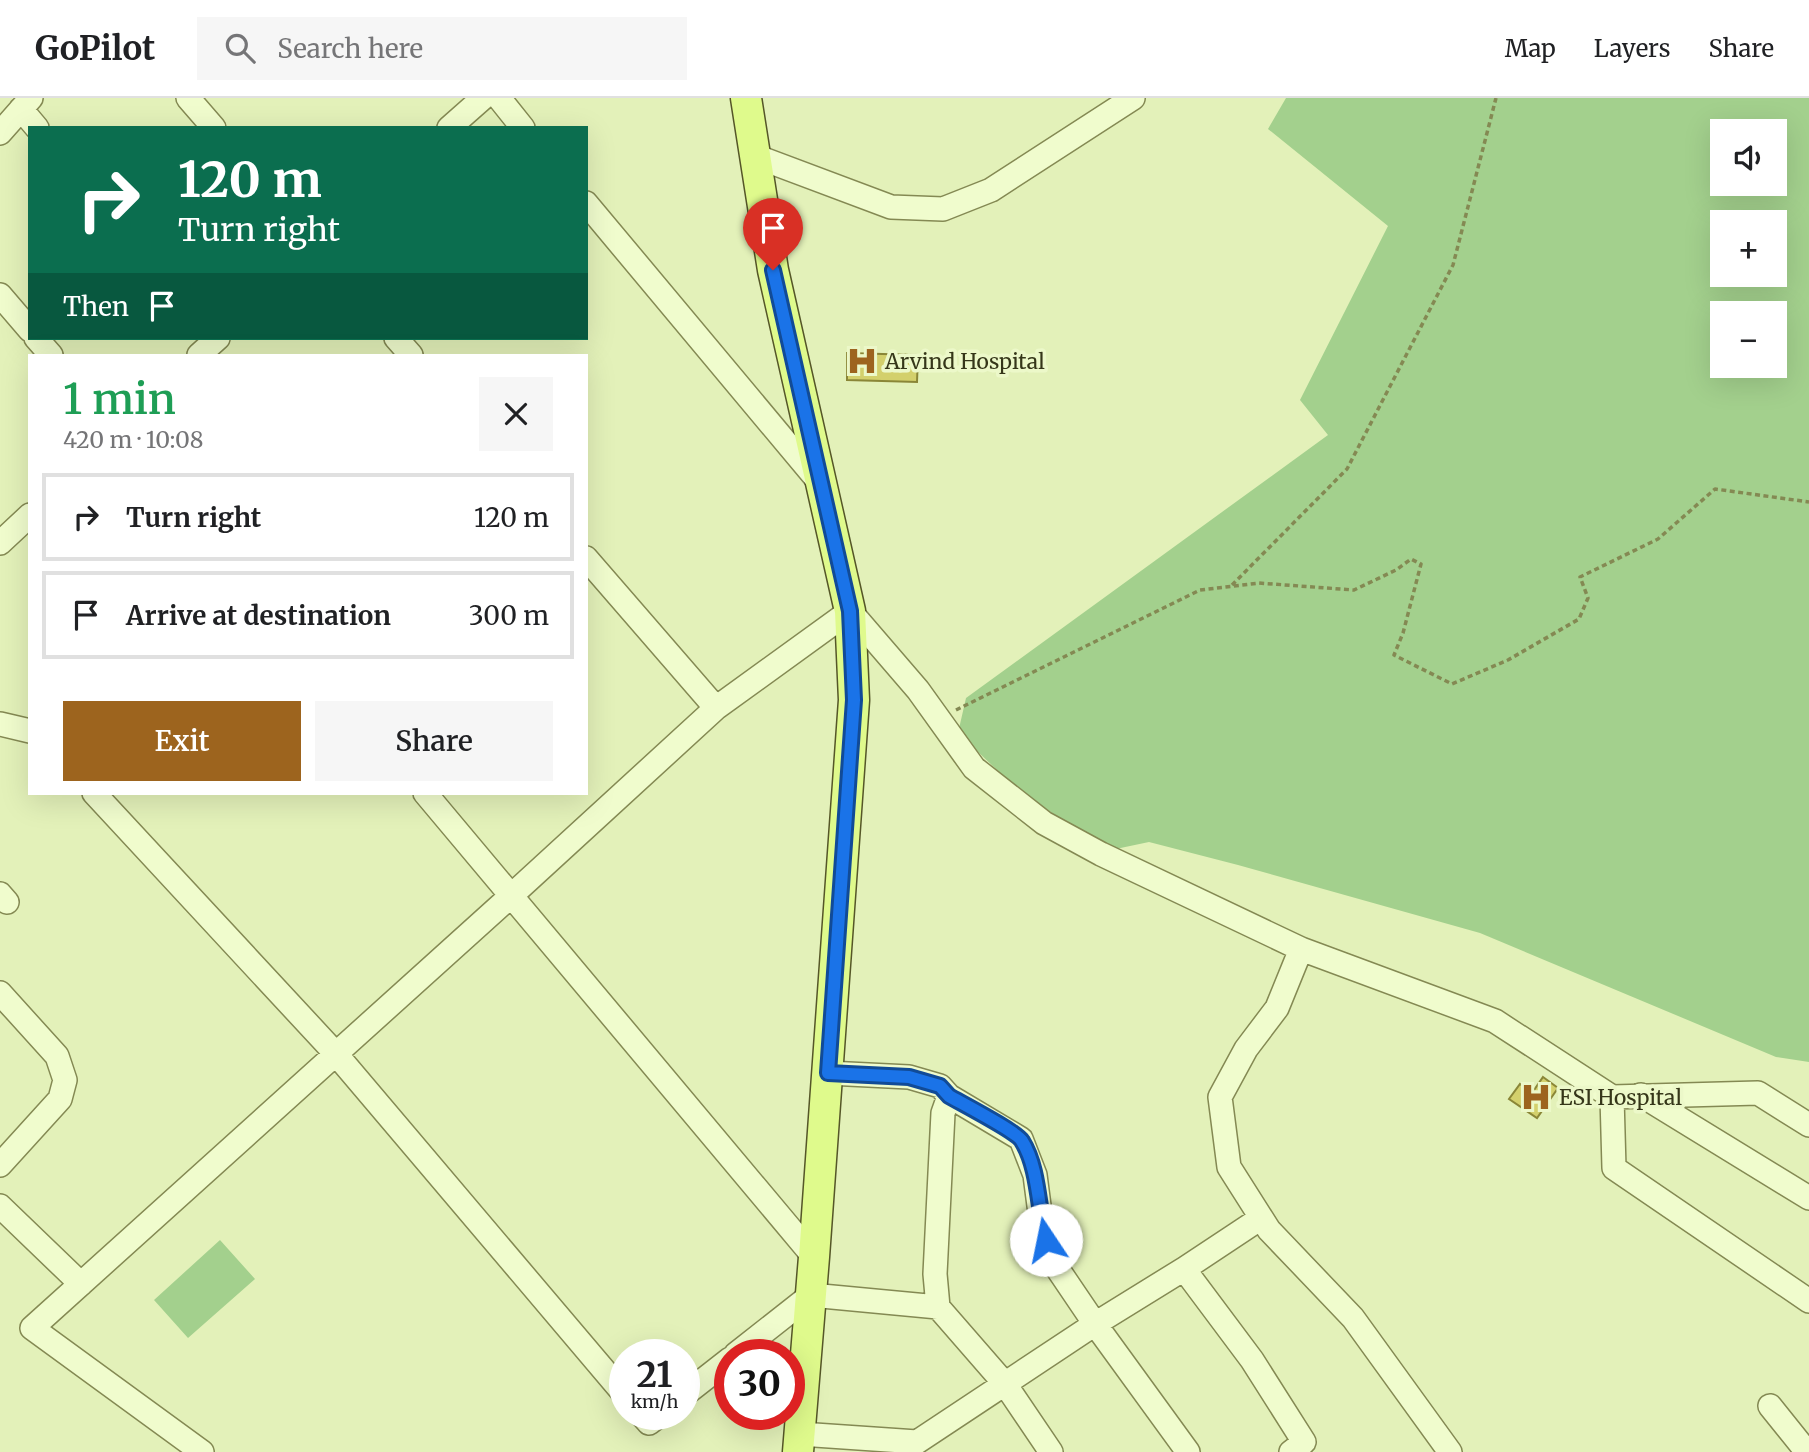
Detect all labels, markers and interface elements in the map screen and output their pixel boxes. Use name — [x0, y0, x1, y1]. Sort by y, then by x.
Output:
search box — [197, 17, 687, 80]
text: GoPilot — [35, 28, 155, 69]
icon: search — [221, 29, 259, 67]
text: Search here — [277, 32, 423, 65]
text: Map — [1505, 33, 1556, 64]
text: Layers — [1594, 33, 1670, 64]
text: Share — [1708, 33, 1774, 64]
map controls — [1710, 119, 1787, 378]
button: sound — [1710, 119, 1787, 196]
text: 120 m — [178, 149, 322, 210]
icon: right — [63, 154, 154, 245]
pin — [743, 198, 803, 270]
icon: arrive — [754, 209, 792, 247]
text: Turn right — [178, 210, 340, 250]
button: + — [1710, 210, 1787, 287]
icon: arrive — [143, 287, 181, 325]
text: Then — [63, 290, 129, 323]
button: − — [1710, 301, 1787, 378]
hospital icon: Arvind Hospital — [845, 344, 879, 378]
place label: Arvind Hospital — [884, 348, 1045, 375]
text: 1 min — [63, 373, 176, 425]
button: close — [479, 377, 553, 451]
text: 420 m · 10:08 — [63, 425, 203, 454]
icon: right — [67, 498, 105, 536]
text: Turn right — [126, 501, 261, 534]
text: 120 m — [474, 501, 549, 534]
icon: arrive — [67, 596, 105, 634]
text: Arrive at destination — [126, 599, 391, 632]
text: 300 m — [469, 599, 549, 632]
button: Exit — [63, 701, 301, 781]
button: Share — [315, 701, 553, 781]
hospital icon: ESI Hospital — [1519, 1080, 1553, 1114]
place label: ESI Hospital — [1559, 1084, 1682, 1111]
position arrow — [1009, 1203, 1083, 1277]
speed limit sign: 30 — [714, 1339, 805, 1430]
text: 21 — [637, 1353, 672, 1397]
text: km/h — [631, 1390, 678, 1413]

